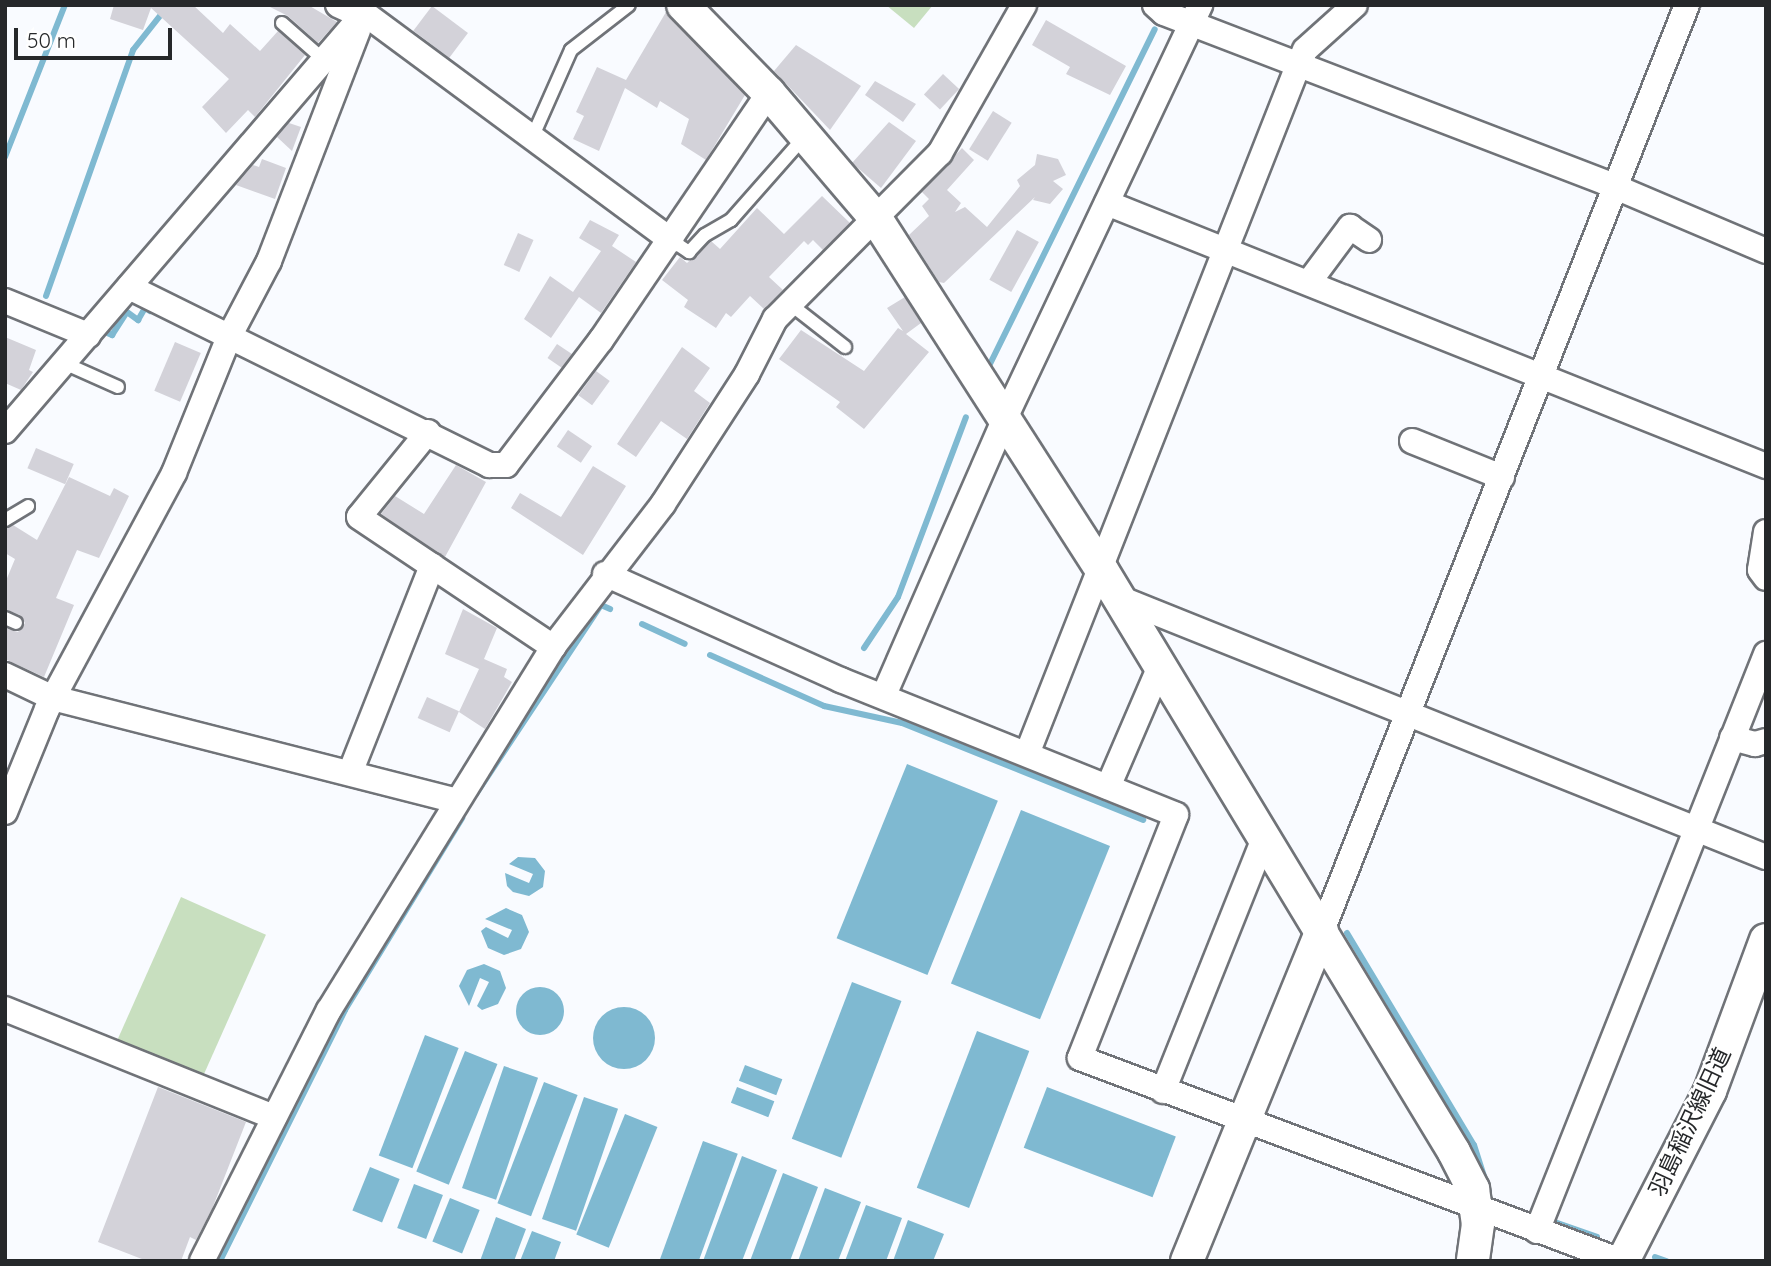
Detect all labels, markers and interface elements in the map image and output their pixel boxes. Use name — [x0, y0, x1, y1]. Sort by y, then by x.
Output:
scale bar — [18, 14, 175, 58]
text: 50 m — [27, 27, 76, 53]
street label: 羽島稲沢線旧道 — [1643, 1043, 1737, 1201]

